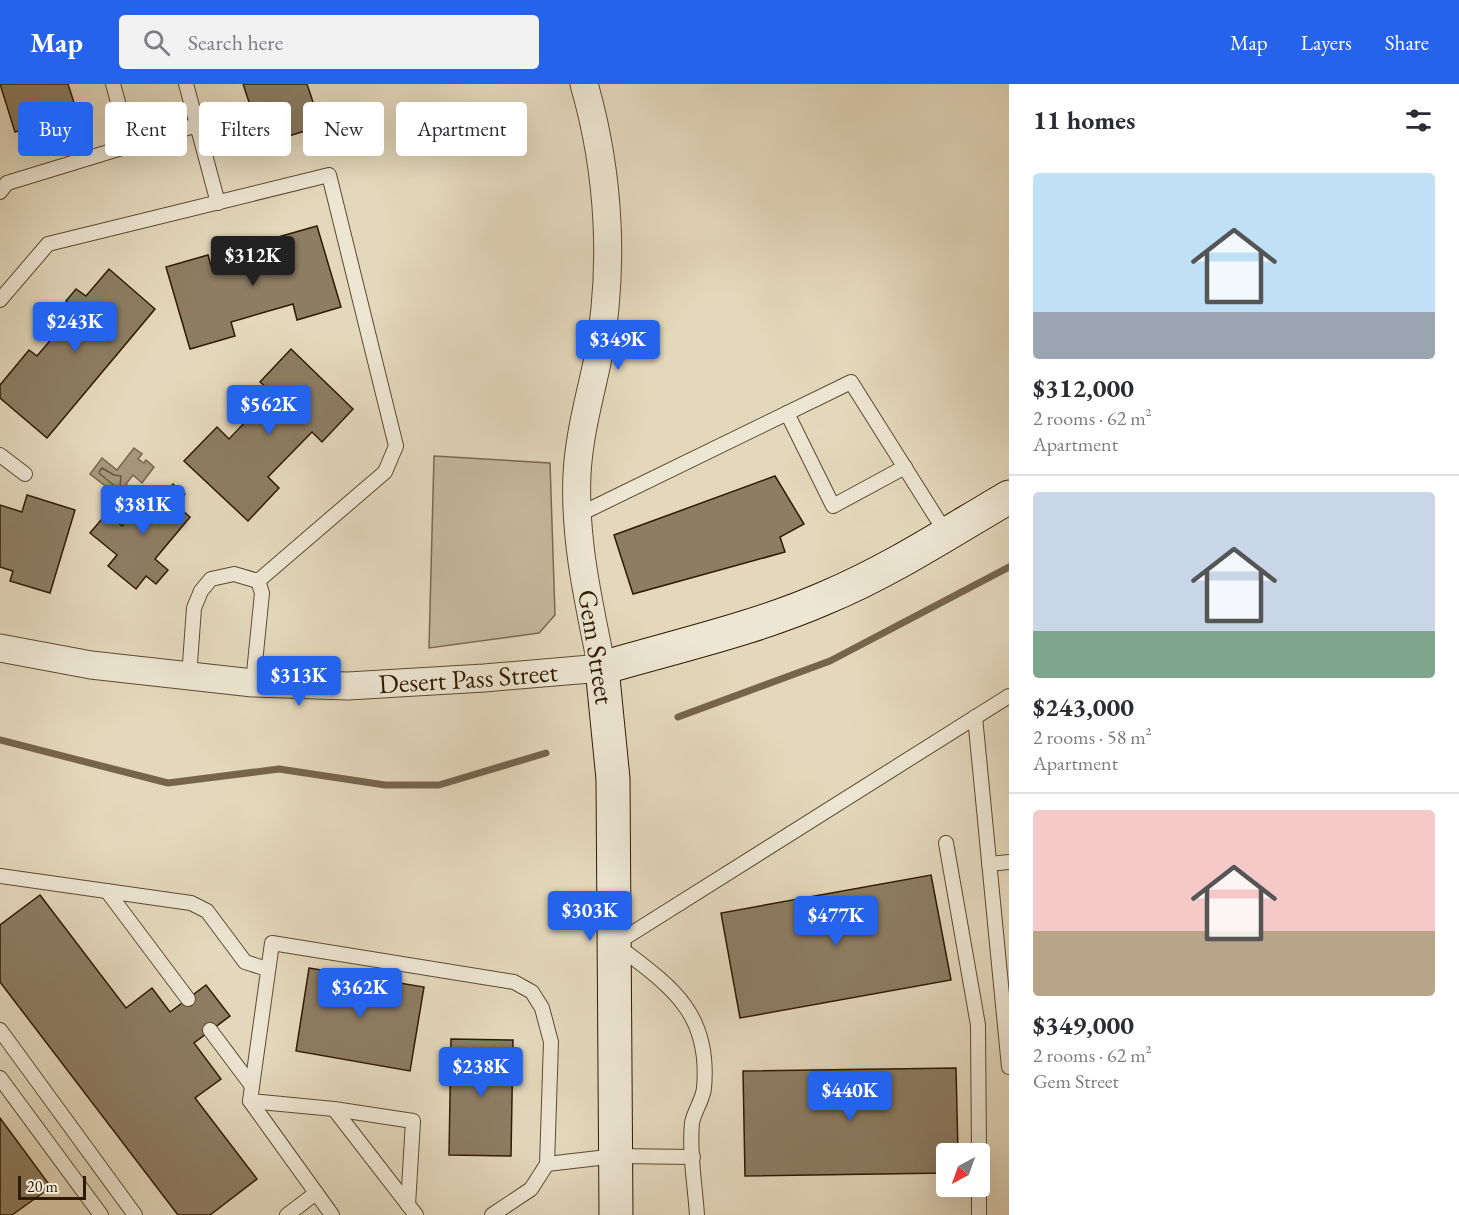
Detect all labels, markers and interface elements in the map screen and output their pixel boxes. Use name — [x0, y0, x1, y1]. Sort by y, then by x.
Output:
search box — [119, 15, 539, 69]
text: Map — [30, 24, 83, 60]
icon: search — [140, 26, 173, 59]
text: Search here — [188, 28, 283, 57]
text: Map — [1230, 29, 1268, 56]
text: Layers — [1301, 29, 1352, 56]
text: Share — [1385, 29, 1429, 56]
chip: Buy — [18, 102, 93, 156]
chip: Rent — [105, 102, 187, 156]
chip: Filters — [199, 102, 291, 156]
chip: New — [303, 102, 384, 156]
chip: Apartment — [396, 102, 527, 156]
text: 11 homes — [1033, 103, 1135, 137]
icon: filters — [1402, 104, 1435, 137]
icon: home — [1180, 212, 1288, 320]
pin: $312K — [211, 236, 295, 287]
text: $312K — [225, 242, 281, 268]
pin: $243K — [33, 302, 117, 353]
text: $243K — [47, 308, 103, 334]
pin: $349K — [576, 320, 660, 371]
text: $349K — [590, 326, 646, 352]
text: $312,000 — [1033, 371, 1134, 405]
pin: $562K — [227, 385, 311, 436]
text: $562K — [241, 391, 297, 417]
text: 2 rooms · 62 m² — [1033, 405, 1152, 431]
text: Apartment — [1033, 431, 1118, 457]
pin: $381K — [101, 485, 185, 536]
text: $381K — [115, 491, 171, 517]
icon: home — [1180, 531, 1288, 639]
street label: Gem Street — [570, 587, 623, 707]
street label: Desert Pass Street — [377, 654, 560, 701]
pin: $313K — [257, 656, 341, 707]
text: $313K — [271, 662, 327, 688]
text: $243,000 — [1033, 690, 1134, 724]
text: 2 rooms · 58 m² — [1033, 724, 1152, 750]
text: Apartment — [1033, 750, 1118, 776]
icon: home — [1180, 849, 1288, 957]
pin: $303K — [548, 891, 632, 942]
pin: $477K — [794, 896, 878, 947]
text: $303K — [562, 897, 618, 923]
text: $477K — [808, 902, 864, 928]
pin: $362K — [318, 968, 402, 1019]
text: $362K — [332, 974, 388, 1000]
text: $349,000 — [1033, 1008, 1134, 1042]
text: 2 rooms · 62 m² — [1033, 1042, 1152, 1068]
pin: $238K — [439, 1047, 523, 1098]
text: $238K — [453, 1053, 509, 1079]
text: Gem Street — [1033, 1068, 1119, 1094]
pin: $440K — [808, 1071, 892, 1122]
text: $440K — [822, 1077, 878, 1103]
north arrow — [936, 1143, 990, 1197]
map controls — [936, 1143, 990, 1197]
scale bar — [18, 1173, 86, 1200]
text: 20 m — [27, 1176, 58, 1197]

